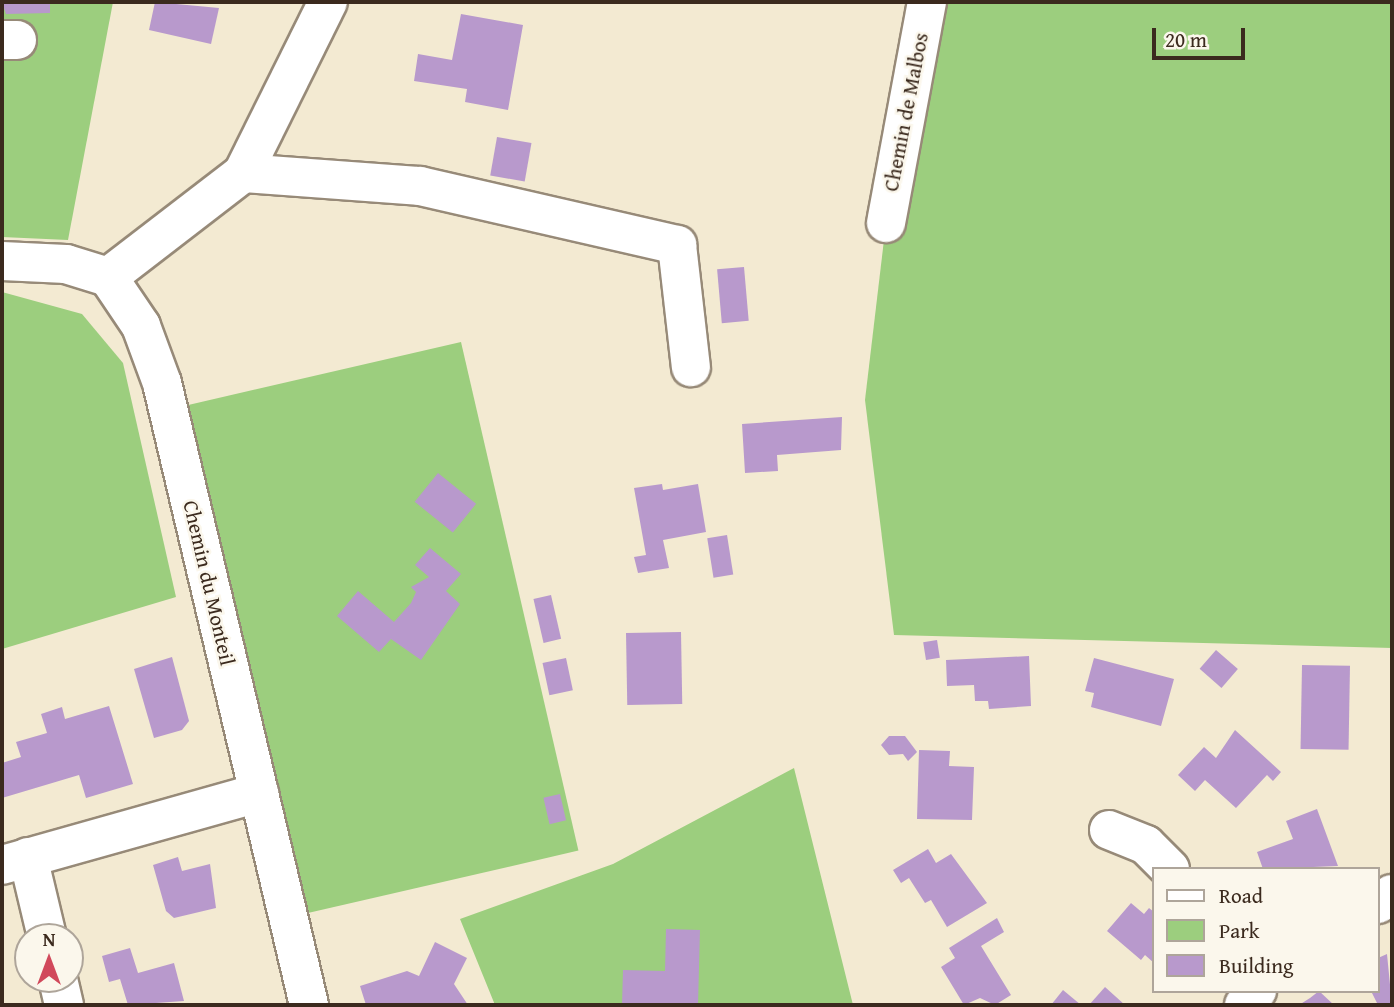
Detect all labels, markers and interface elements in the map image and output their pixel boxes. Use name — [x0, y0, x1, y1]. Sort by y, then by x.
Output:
scale bar — [1156, 14, 1249, 58]
text: 20 m — [1165, 24, 1207, 55]
street label: Chemin de Malbos — [878, 30, 934, 194]
street label: Chemin du Monteil — [178, 498, 240, 668]
legend — [1152, 867, 1380, 993]
text: Road — [1219, 880, 1263, 911]
text: Park — [1219, 915, 1260, 946]
north arrow — [14, 923, 84, 993]
text: N — [43, 925, 55, 953]
text: Building — [1219, 950, 1293, 981]

